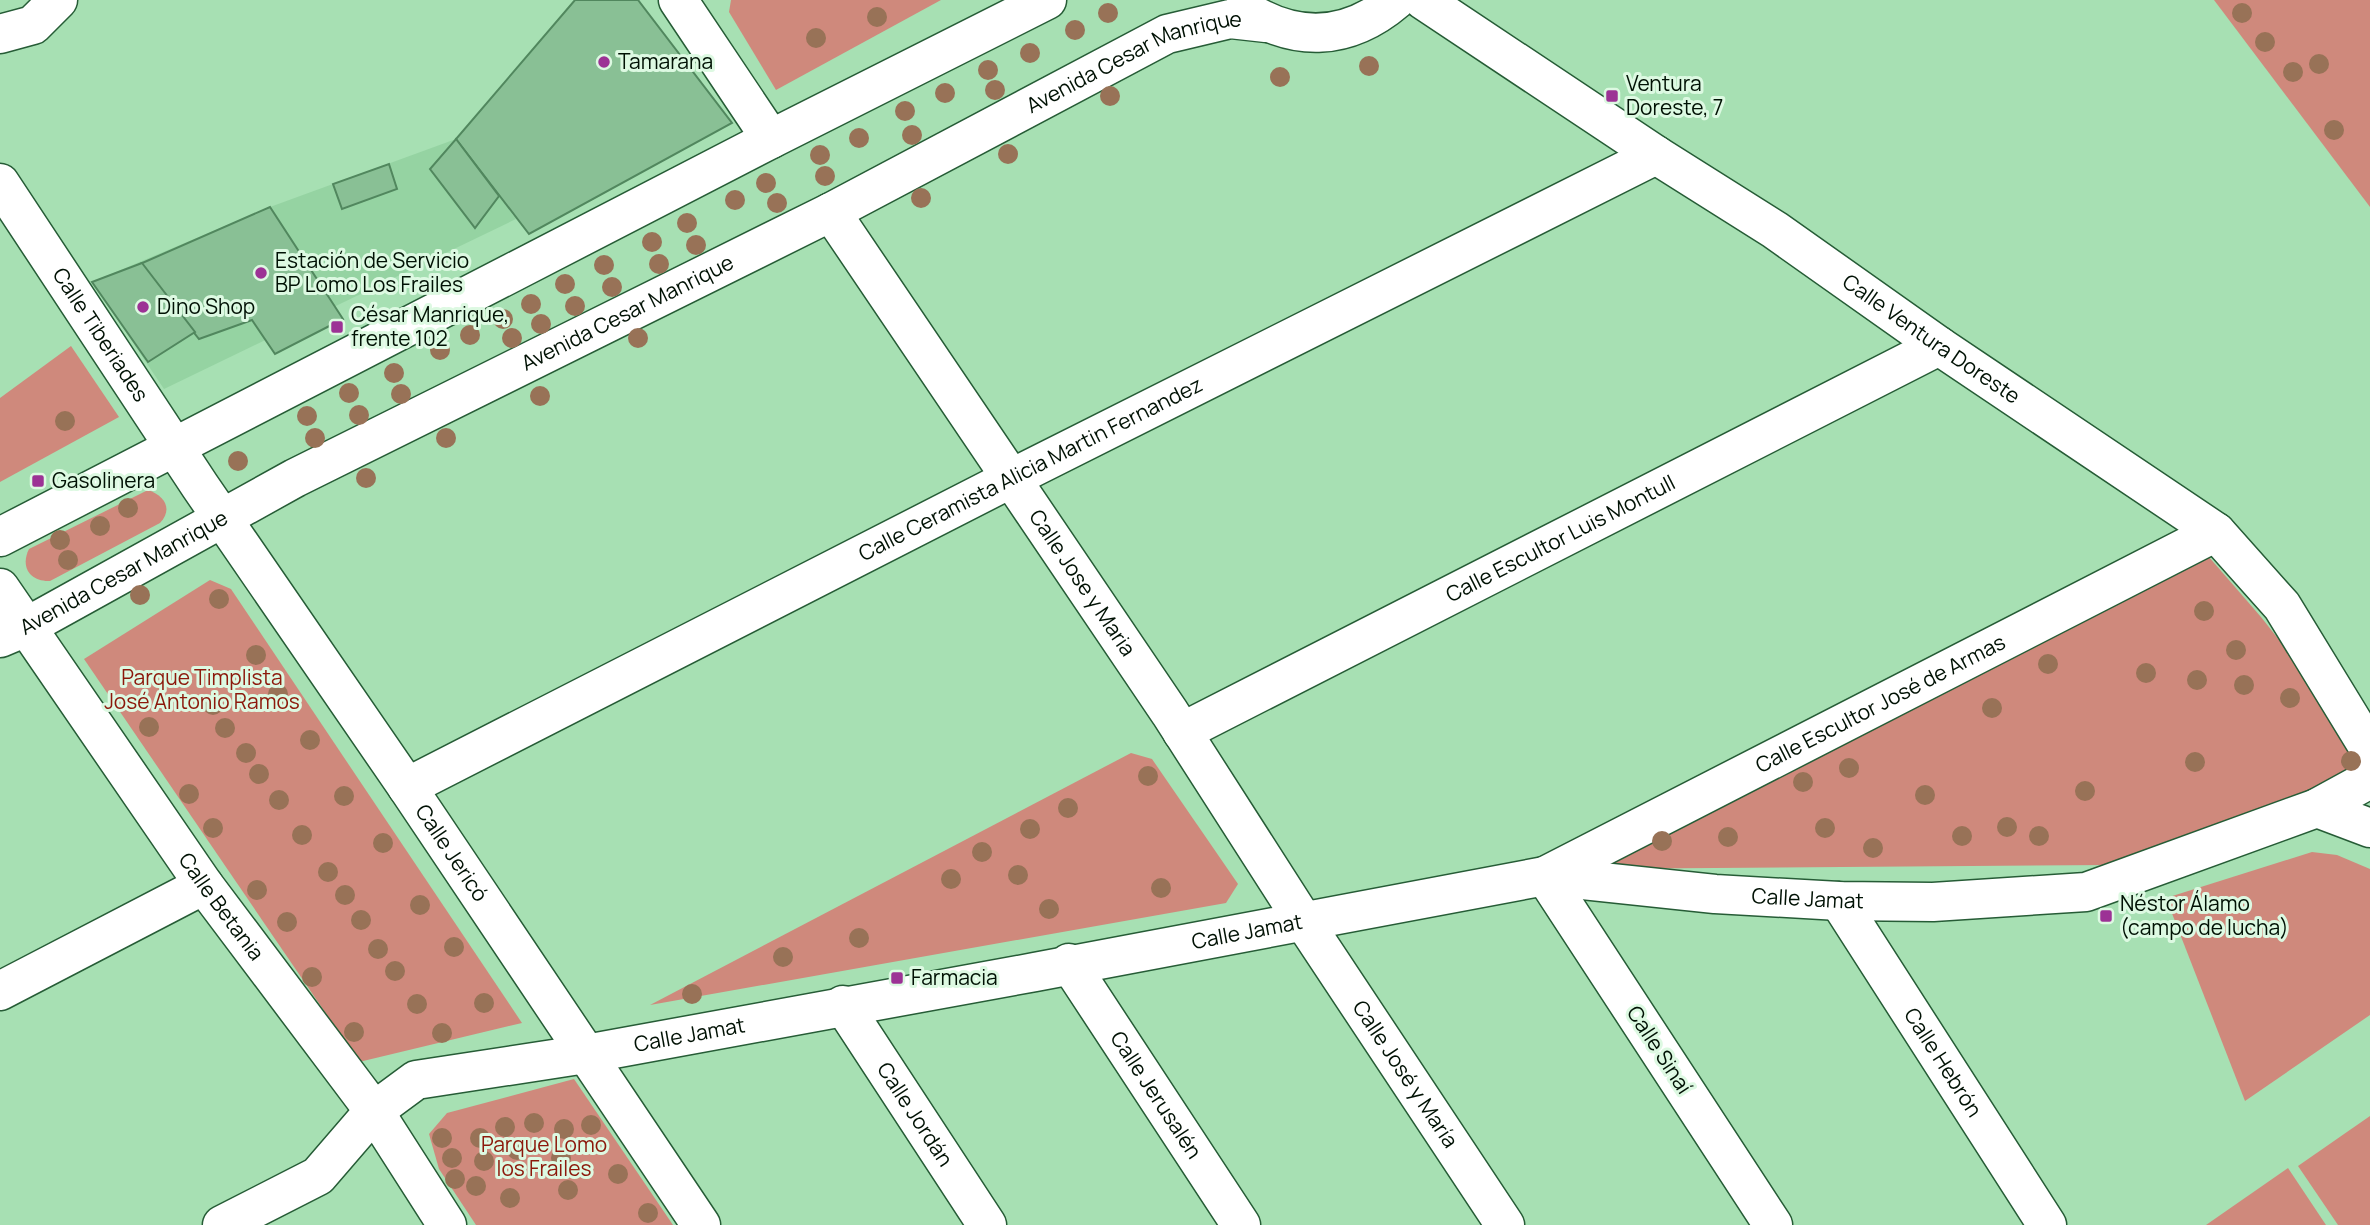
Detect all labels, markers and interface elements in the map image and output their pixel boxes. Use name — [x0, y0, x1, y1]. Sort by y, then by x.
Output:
street label: Avenida Cesar Manrique — [1021, 4, 1243, 119]
place label: Tamarana — [618, 47, 713, 75]
marker: Tamarana — [596, 54, 612, 70]
place label: Ventura Doreste, 7 — [1626, 69, 1723, 121]
marker: Ventura Doreste, 7 — [1604, 88, 1620, 104]
place label: Estación de Servicio BP Lomo Los Frailes — [275, 246, 469, 298]
street label: Avenida Cesar Manrique — [516, 248, 738, 377]
street label: Calle Tiberiades — [47, 262, 155, 407]
marker: Estación de Servicio BP Lomo Los Frailes — [253, 265, 269, 281]
street label: Calle Ventura Doreste — [1837, 267, 2026, 410]
place label: Dino Shop — [157, 292, 255, 320]
marker: Dino Shop — [135, 299, 151, 315]
place label: César Manrique, frente 102 — [351, 300, 509, 352]
marker: César Manrique, frente 102 — [329, 319, 345, 335]
street label: Calle Ceramista Alicia Martin Fernandez — [854, 370, 1207, 567]
place label: Gasolinera — [52, 466, 155, 494]
street label: Calle Escultor Luis Montull — [1441, 468, 1680, 608]
marker: Gasolinera — [30, 473, 46, 489]
street label: Avenida Cesar Manrique — [14, 503, 232, 641]
street label: Calle Jose y Maria — [1023, 504, 1142, 661]
street label: Calle Escultor José de Armas — [1750, 627, 2010, 779]
park label: Parque Timplista José Antonio Ramos — [104, 663, 300, 715]
street label: Calle Jericó — [410, 799, 495, 907]
street label: Calle Betania — [173, 847, 271, 966]
street label: Calle Jamat — [1751, 881, 1864, 914]
place label: Néstor Álamo (campo de lucha) — [2120, 889, 2289, 941]
street label: Calle Jamat — [1189, 907, 1305, 955]
marker: Néstor Álamo (campo de lucha) — [2098, 908, 2114, 924]
place label: Farmacia — [911, 963, 998, 991]
marker: Farmacia — [889, 970, 905, 986]
street label: Calle José y María — [1347, 995, 1465, 1153]
street label: Calle Sinaí — [1621, 1000, 1699, 1099]
street label: Calle Hebrón — [1898, 1002, 1989, 1122]
street label: Calle Jamat — [632, 1010, 747, 1058]
street label: Calle Jerusalén — [1104, 1025, 1209, 1164]
street label: Calle Jordán — [871, 1057, 960, 1172]
park label: Parque Lomo los Frailes — [481, 1130, 607, 1182]

